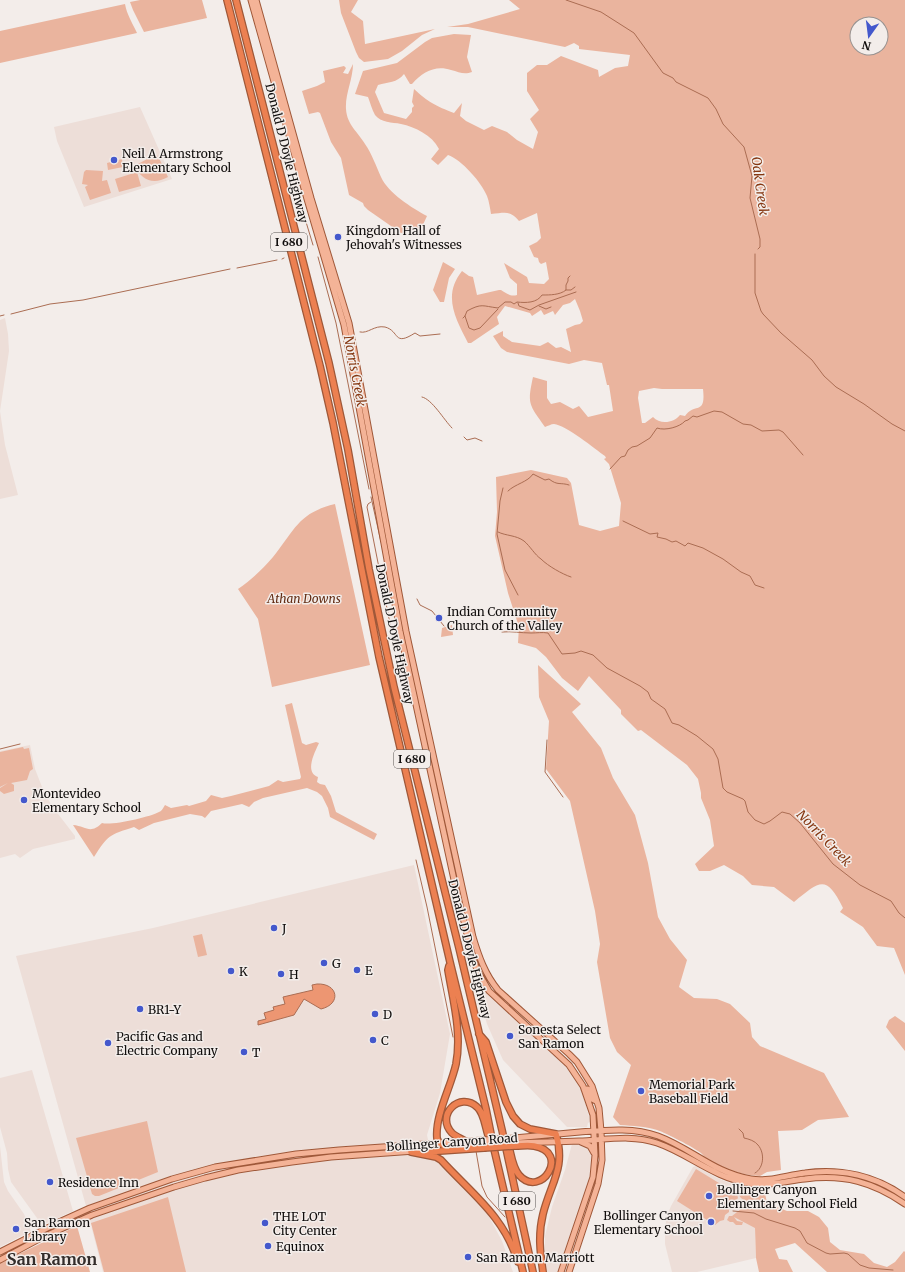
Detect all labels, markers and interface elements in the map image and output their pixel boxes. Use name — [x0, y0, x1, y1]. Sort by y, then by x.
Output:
north arrow — [849, 16, 889, 56]
text: N — [860, 38, 872, 54]
street label: Donald D Doyle Highway — [262, 82, 312, 224]
place label: Neil A Armstrong Elementary School — [122, 146, 232, 175]
marker: Neil A Armstrong Elementary School — [109, 155, 119, 165]
water label: Oak Creek — [747, 155, 773, 217]
place label: Kingdom Hall of Jehovah's Witnesses — [345, 223, 462, 252]
marker: Kingdom Hall of Jehovah's Witnesses — [333, 232, 343, 242]
road number: I 680 — [271, 233, 307, 251]
water label: Norris Creek — [340, 334, 370, 408]
street label: Donald D Doyle Highway — [373, 562, 417, 706]
park label: Athan Downs — [266, 591, 341, 606]
place label: Indian Community Church of the Valley — [447, 604, 562, 633]
marker: Indian Community Church of the Valley — [434, 613, 444, 623]
road number: I 680 — [394, 750, 430, 768]
place label: Montevideo Elementary School — [32, 786, 142, 815]
marker: Montevideo Elementary School — [19, 795, 29, 805]
water label: Norris Creek — [793, 806, 855, 870]
street label: Donald D Doyle Highway — [445, 878, 495, 1020]
place label: J — [281, 921, 287, 936]
marker: J — [269, 923, 279, 933]
place label: G — [332, 956, 341, 971]
marker: G — [319, 958, 329, 968]
place label: E — [365, 963, 373, 978]
place label: K — [239, 964, 248, 979]
marker: E — [352, 965, 362, 975]
marker: K — [226, 966, 236, 976]
place label: H — [289, 967, 299, 982]
marker: H — [276, 969, 286, 979]
place label: BR1-Y — [148, 1002, 181, 1017]
marker: BR1-Y — [135, 1004, 145, 1014]
place label: D — [383, 1007, 392, 1022]
marker: D — [370, 1009, 380, 1019]
place label: Sonesta Select San Ramon — [518, 1022, 601, 1051]
place label: Pacific Gas and Electric Company — [116, 1029, 218, 1058]
marker: Sonesta Select San Ramon — [505, 1031, 515, 1041]
place label: C — [381, 1033, 389, 1048]
marker: C — [368, 1035, 378, 1045]
marker: Pacific Gas and Electric Company — [103, 1038, 113, 1048]
place label: T — [252, 1045, 261, 1060]
marker: T — [239, 1047, 249, 1057]
place label: Memorial Park Baseball Field — [649, 1077, 735, 1106]
marker: Memorial Park Baseball Field — [636, 1086, 646, 1096]
street label: Bollinger Canyon Road — [386, 1130, 518, 1154]
place label: Residence Inn — [58, 1175, 139, 1190]
marker: Residence Inn — [45, 1177, 55, 1187]
place label: Bollinger Canyon Elementary School Field — [717, 1182, 857, 1211]
marker: Bollinger Canyon Elementary School Field — [704, 1191, 714, 1201]
road number: I 680 — [499, 1192, 535, 1210]
place label: Bollinger Canyon Elementary School — [594, 1208, 703, 1237]
place label: THE LOT City Center — [273, 1209, 337, 1238]
place label: San Ramon Library — [24, 1215, 90, 1244]
marker: Bollinger Canyon Elementary School — [706, 1217, 716, 1227]
marker: THE LOT City Center — [260, 1218, 270, 1228]
marker: San Ramon Library — [11, 1224, 21, 1234]
place label: Equinox — [276, 1239, 325, 1254]
marker: Equinox — [263, 1241, 273, 1251]
district label: San Ramon — [7, 1249, 97, 1269]
place label: San Ramon Marriott — [476, 1250, 595, 1265]
marker: San Ramon Marriott — [463, 1252, 473, 1262]

